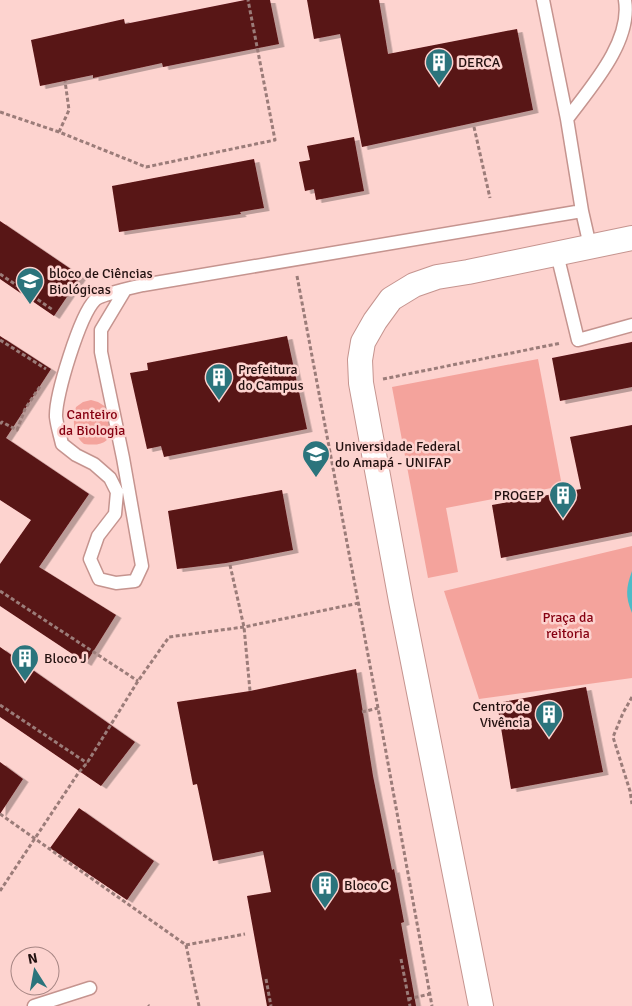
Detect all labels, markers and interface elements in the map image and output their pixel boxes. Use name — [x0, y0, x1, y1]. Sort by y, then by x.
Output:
building icon: DERCA — [424, 47, 454, 86]
place label: DERCA — [458, 54, 501, 71]
place label: bloco de Ciências Biológicas — [49, 265, 153, 298]
school or university icon: bloco de Ciências Biológicas — [15, 266, 45, 305]
place label: Prefeitura do Campus — [238, 361, 304, 394]
building icon: Prefeitura do Campus — [204, 362, 234, 401]
park label: Canteiro da Biologia — [59, 406, 125, 439]
place label: Universidade Federal do Amapá - UNIFAP — [335, 438, 461, 471]
school or university icon: Universidade Federal do Amapá - UNIFAP — [301, 439, 331, 478]
building icon: PROGEP — [548, 480, 578, 519]
place label: PROGEP — [494, 487, 544, 504]
park label: Praça da reitoria — [542, 609, 594, 642]
building icon: Bloco J — [10, 643, 40, 682]
place label: Bloco J — [44, 650, 87, 667]
place label: Centro de Vivência — [472, 698, 530, 731]
building icon: Centro de Vivência — [534, 699, 564, 738]
building icon: Bloco C — [310, 870, 340, 909]
place label: Bloco C — [344, 877, 389, 894]
north arrow — [10, 946, 60, 996]
text: N — [26, 949, 39, 968]

